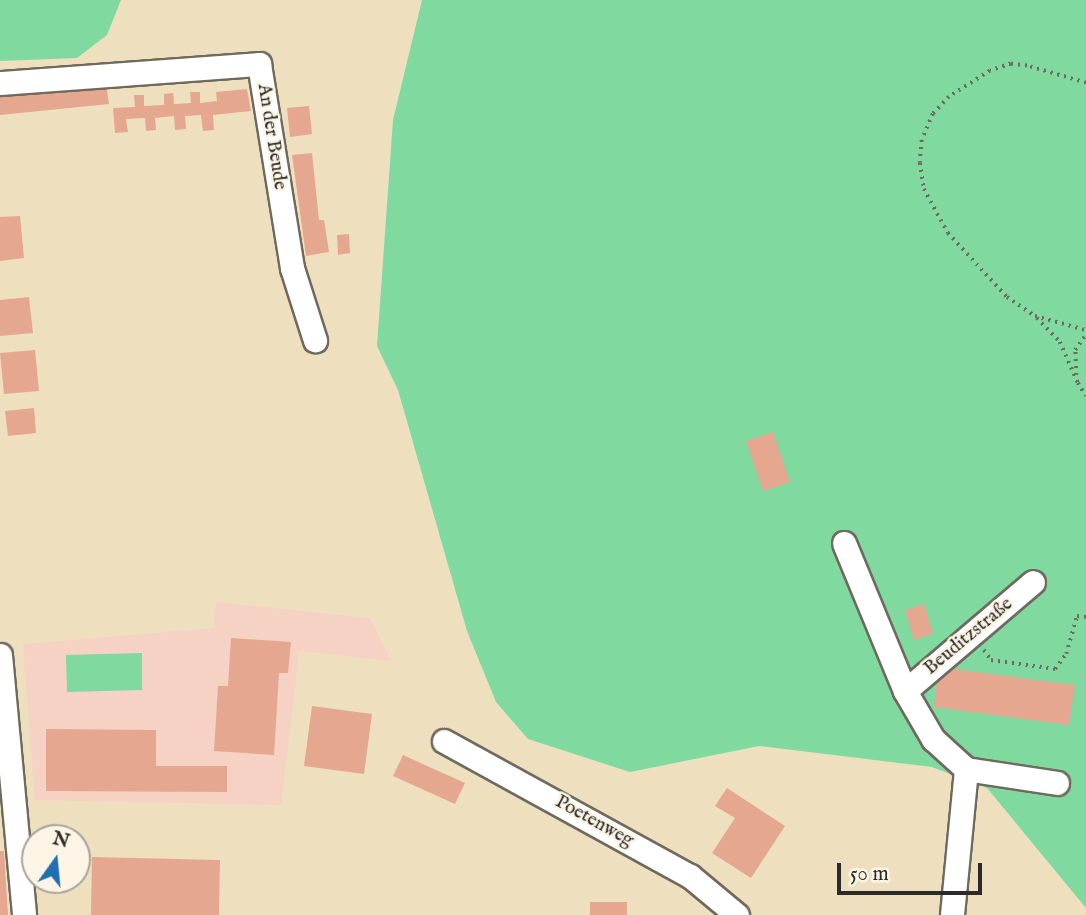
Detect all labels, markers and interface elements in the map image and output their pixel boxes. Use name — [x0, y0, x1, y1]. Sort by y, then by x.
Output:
street label: An der Beude — [251, 82, 291, 192]
street label: Beuditzstraße — [920, 593, 1018, 681]
street label: Poetenweg — [551, 791, 637, 853]
north arrow — [21, 824, 91, 894]
text: N — [50, 827, 72, 854]
scale bar — [841, 848, 986, 892]
text: 50 m — [850, 861, 889, 888]

